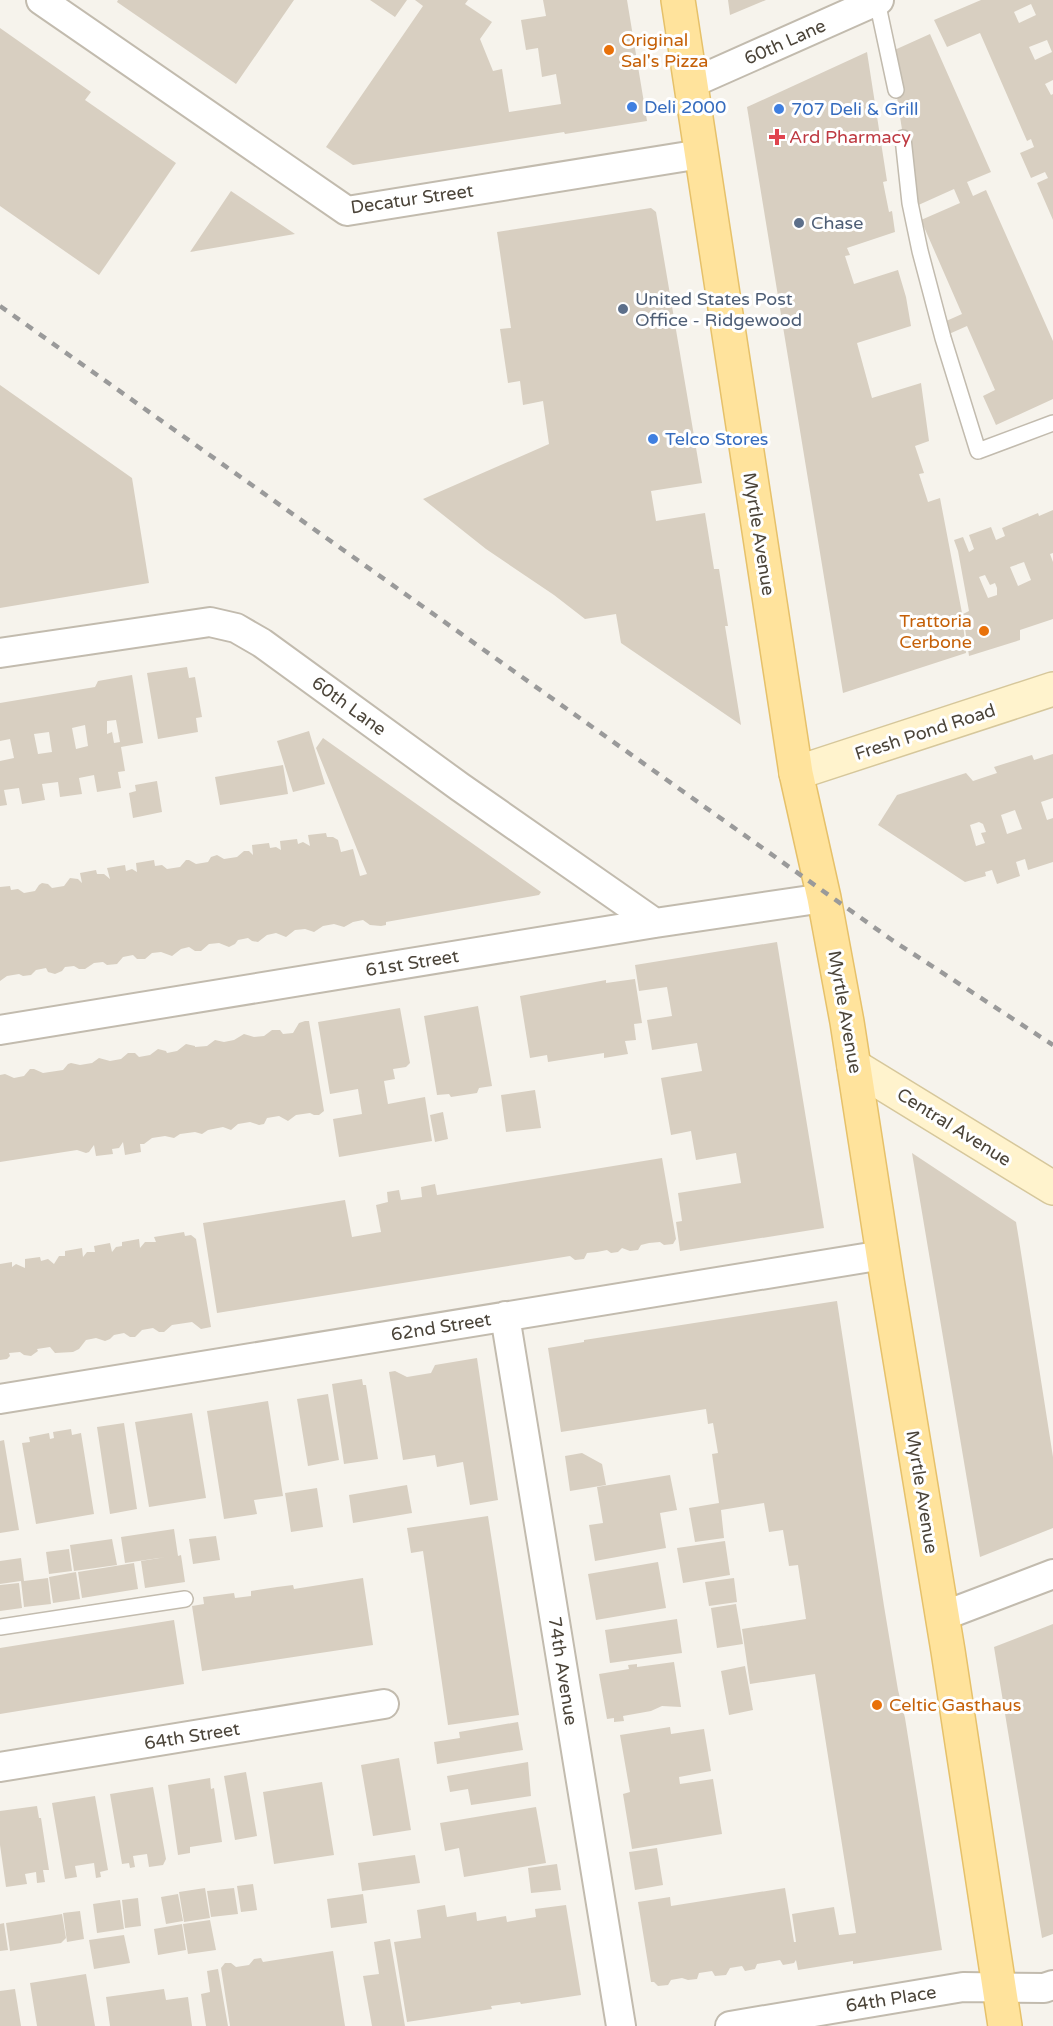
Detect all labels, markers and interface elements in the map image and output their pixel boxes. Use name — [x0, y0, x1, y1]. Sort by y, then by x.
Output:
street label: 60th Lane — [741, 14, 829, 70]
place label: Original Sal's Pizza — [621, 29, 708, 72]
marker: Original Sal's Pizza — [602, 43, 616, 57]
place label: Deli 2000 — [644, 96, 726, 118]
place label: 707 Deli & Grill — [791, 98, 918, 120]
marker: Deli 2000 — [625, 100, 639, 114]
marker: 707 Deli & Grill — [772, 102, 786, 116]
place label: Ard Pharmacy — [789, 126, 911, 148]
marker: Ard Pharmacy — [770, 130, 784, 144]
street label: Decatur Street — [349, 179, 475, 219]
place label: Chase — [811, 212, 863, 234]
marker: Chase — [792, 216, 806, 230]
place label: United States Post Office - Ridgewood — [635, 288, 802, 331]
marker: United States Post Office - Ridgewood — [616, 302, 630, 316]
place label: Telco Stores — [665, 428, 768, 450]
marker: Telco Stores — [646, 432, 660, 446]
street label: Myrtle Avenue — [738, 471, 780, 597]
place label: Trattoria Cerbone — [899, 610, 972, 653]
marker: Trattoria Cerbone — [977, 624, 991, 638]
street label: 60th Lane — [307, 672, 391, 740]
street label: Fresh Pond Road — [852, 699, 998, 765]
street label: 61st Street — [364, 945, 460, 981]
street label: Myrtle Avenue — [823, 949, 867, 1075]
street label: Central Avenue — [893, 1083, 1015, 1171]
street label: 62nd Street — [389, 1308, 493, 1346]
street label: Myrtle Avenue — [901, 1429, 943, 1555]
street label: 74th Avenue — [544, 1615, 582, 1727]
place label: Celtic Gasthaus — [889, 1694, 1021, 1716]
marker: Celtic Gasthaus — [870, 1698, 884, 1712]
street label: 64th Street — [143, 1718, 242, 1754]
street label: 64th Place — [844, 1981, 938, 2017]

